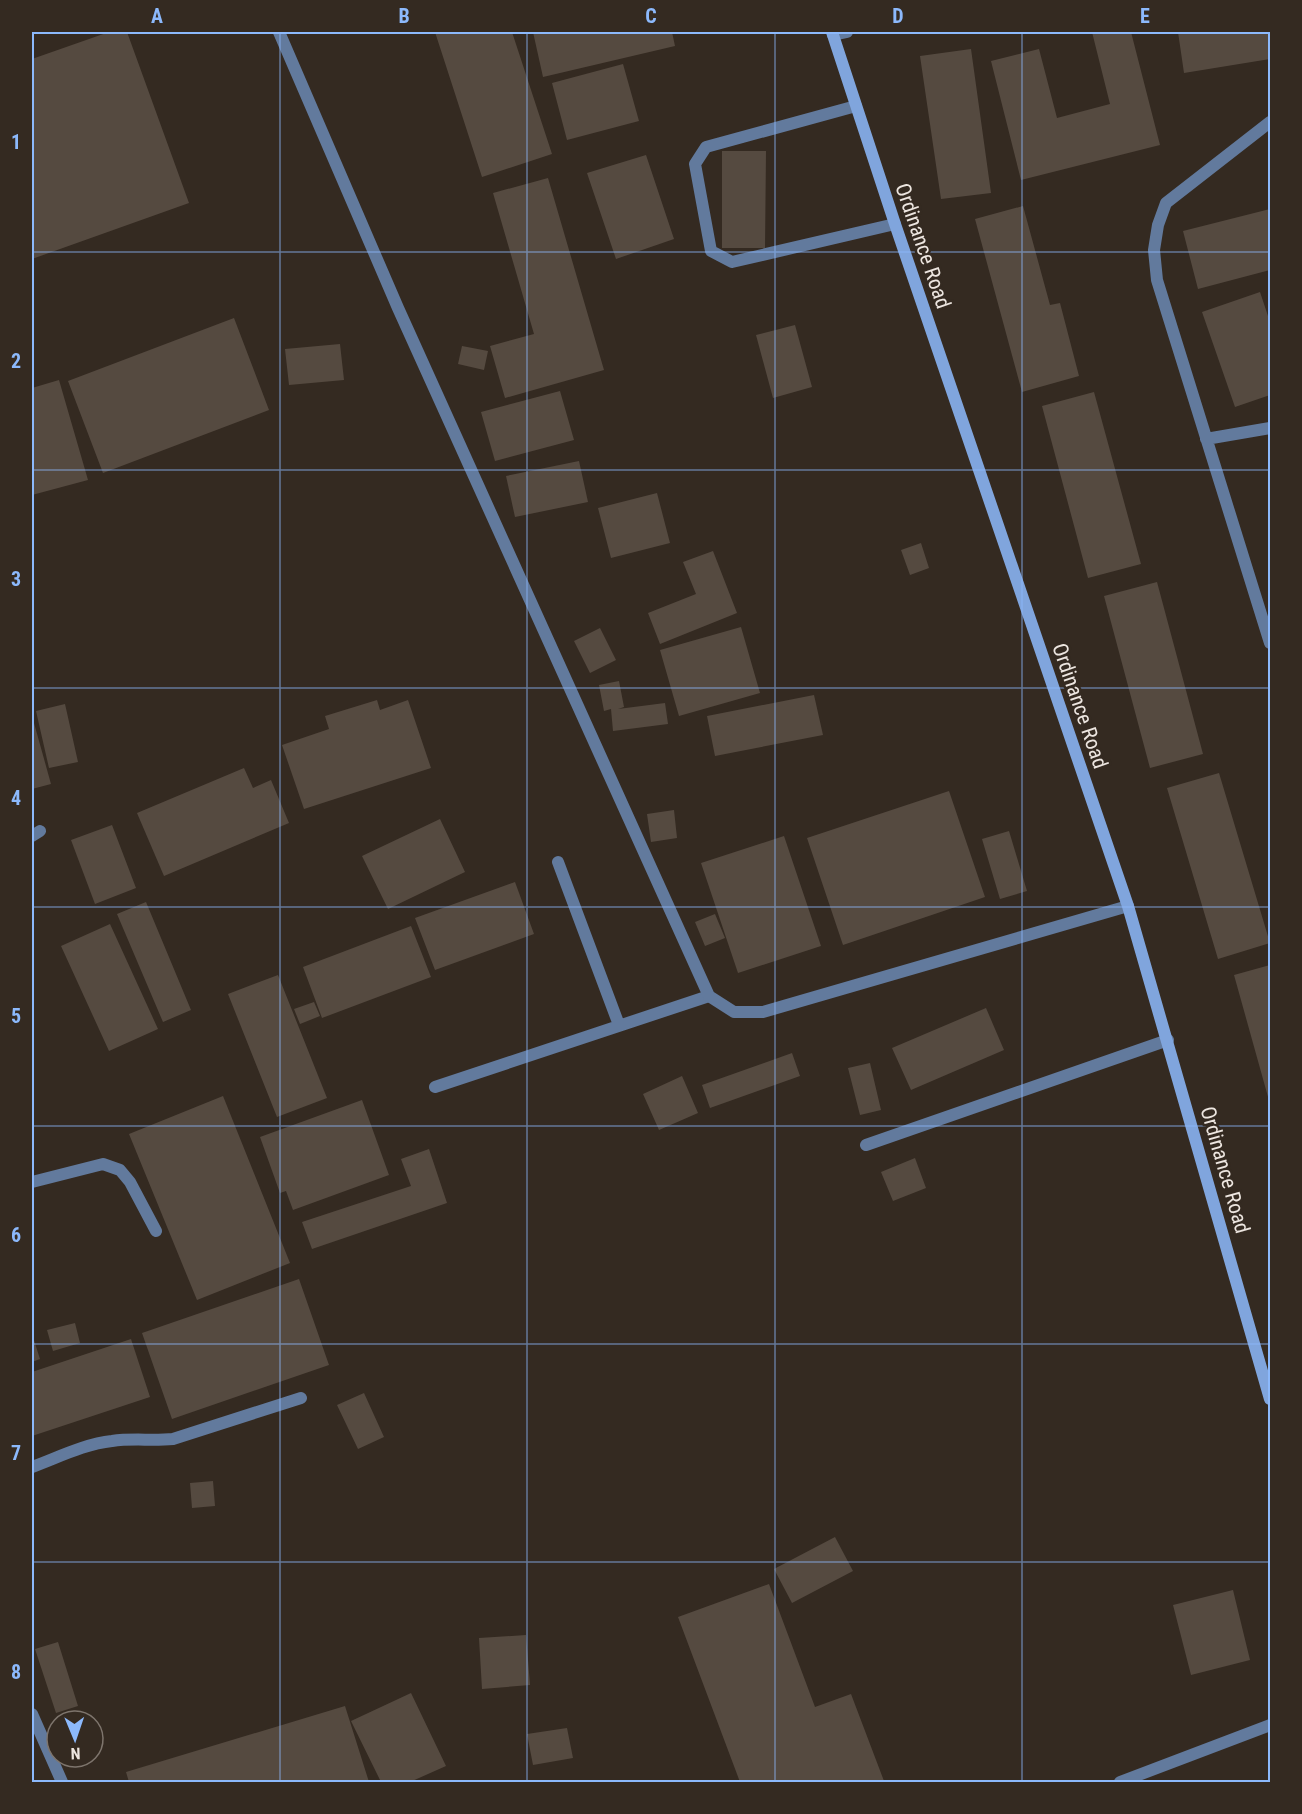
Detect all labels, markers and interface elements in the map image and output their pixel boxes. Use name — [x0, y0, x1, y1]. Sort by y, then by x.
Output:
text: A — [151, 4, 163, 28]
text: B — [398, 4, 410, 28]
text: C — [645, 4, 657, 28]
text: D — [892, 4, 904, 28]
text: E — [1140, 4, 1150, 28]
text: 1 — [11, 130, 21, 154]
street label: Ordinance Road — [890, 180, 956, 312]
text: 2 — [11, 349, 21, 373]
text: 3 — [11, 567, 21, 591]
street label: Ordinance Road — [1047, 640, 1113, 772]
text: 4 — [11, 786, 21, 810]
text: 5 — [11, 1004, 21, 1028]
street label: Ordinance Road — [1195, 1104, 1255, 1236]
text: 6 — [11, 1223, 21, 1247]
text: 7 — [11, 1441, 21, 1465]
text: 8 — [11, 1660, 21, 1684]
north arrow — [45, 1709, 105, 1769]
text: N — [70, 1744, 81, 1763]

